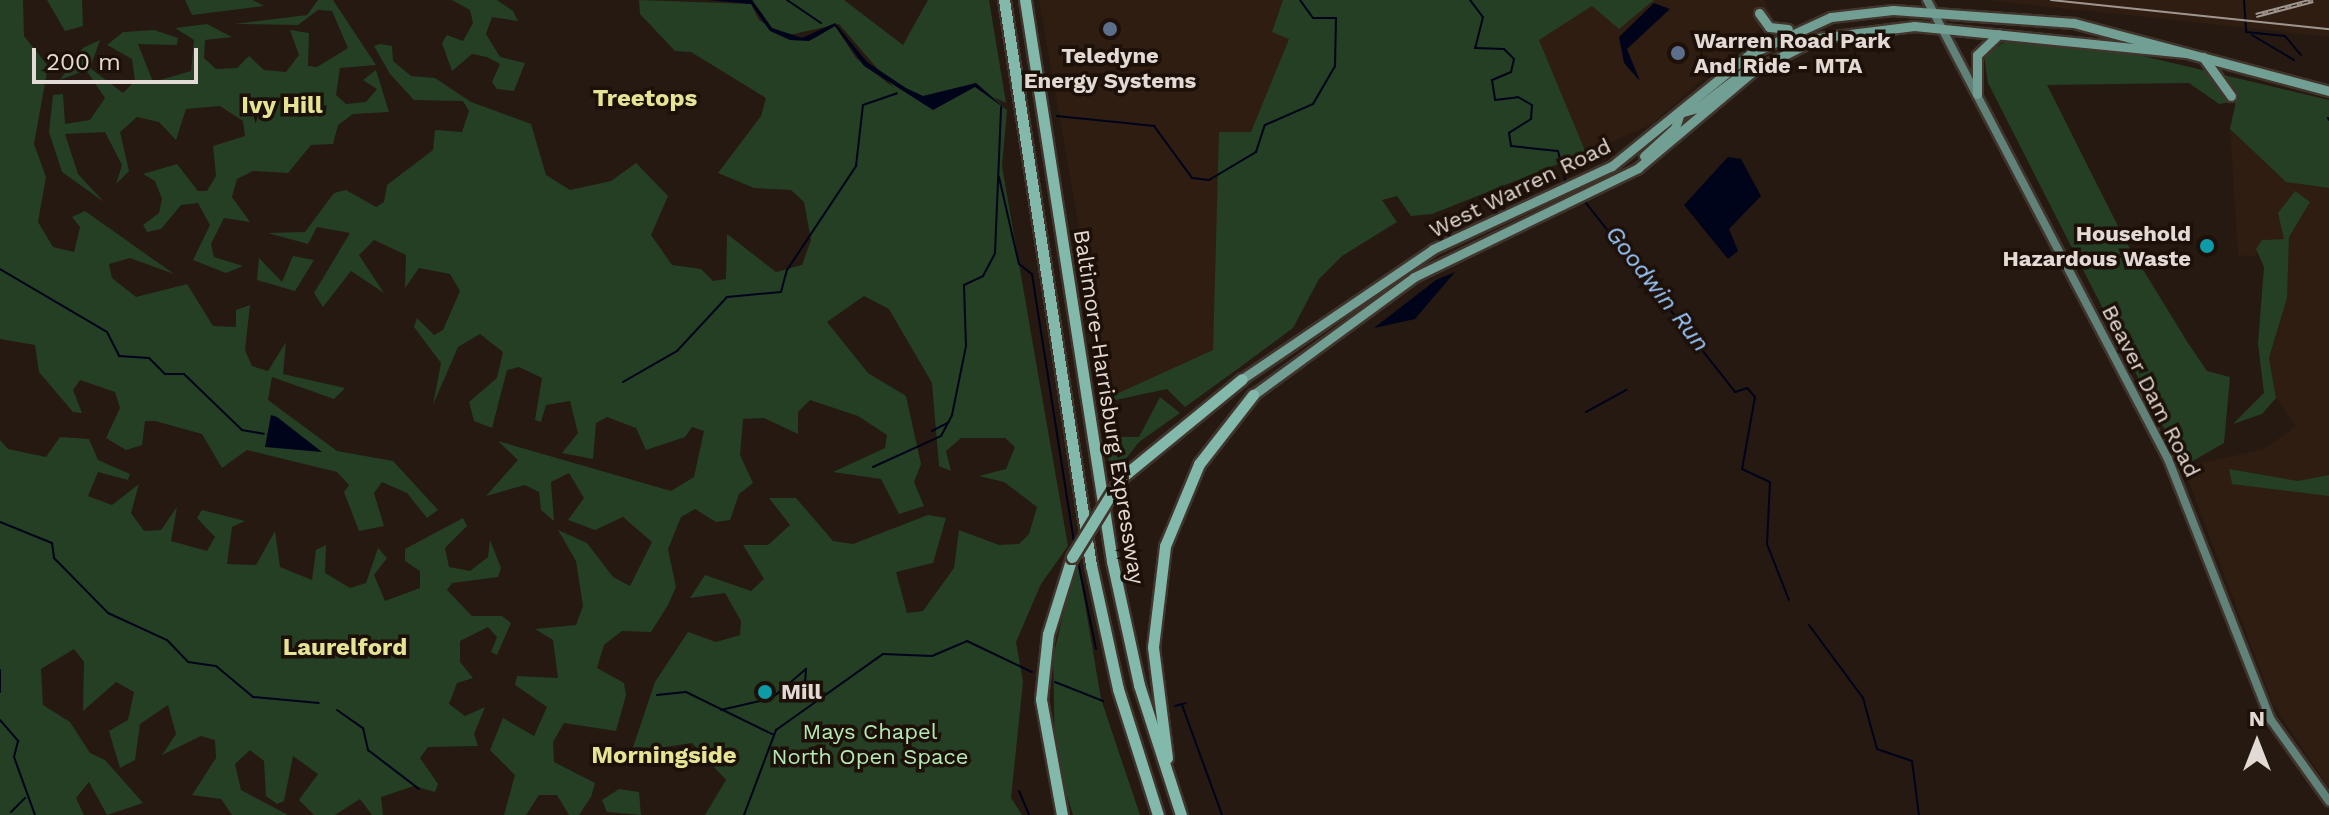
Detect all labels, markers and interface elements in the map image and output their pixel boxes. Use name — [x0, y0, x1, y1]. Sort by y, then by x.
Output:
marker: Teledyne Energy Systems — [1101, 20, 1119, 38]
place label: Warren Road Park And Ride - MTA — [1694, 27, 1891, 78]
scale bar — [36, 32, 202, 82]
place label: Teledyne Energy Systems — [1023, 42, 1197, 94]
marker: Warren Road Park And Ride - MTA — [1669, 44, 1687, 62]
text: 200 m — [46, 48, 121, 76]
district label: Treetops — [593, 85, 697, 113]
district label: Ivy Hill — [241, 92, 323, 120]
street label: West Warren Road — [1425, 132, 1615, 244]
water label: Goodwin Run — [1599, 220, 1715, 358]
place label: Household Hazardous Waste — [2002, 220, 2191, 272]
street label: Baltimore-Harrisburg Expressway — [1068, 228, 1150, 586]
marker: Household Hazardous Waste — [2198, 237, 2216, 255]
street label: Beaver Dam Road — [2096, 300, 2206, 482]
district label: Laurelford — [283, 634, 407, 662]
place label: Mill — [781, 679, 822, 705]
marker: Mill — [756, 683, 774, 701]
north arrow — [2217, 703, 2297, 783]
text: N — [2249, 706, 2265, 731]
park label: Mays Chapel North Open Space — [771, 718, 969, 770]
district label: Morningside — [591, 742, 737, 770]

